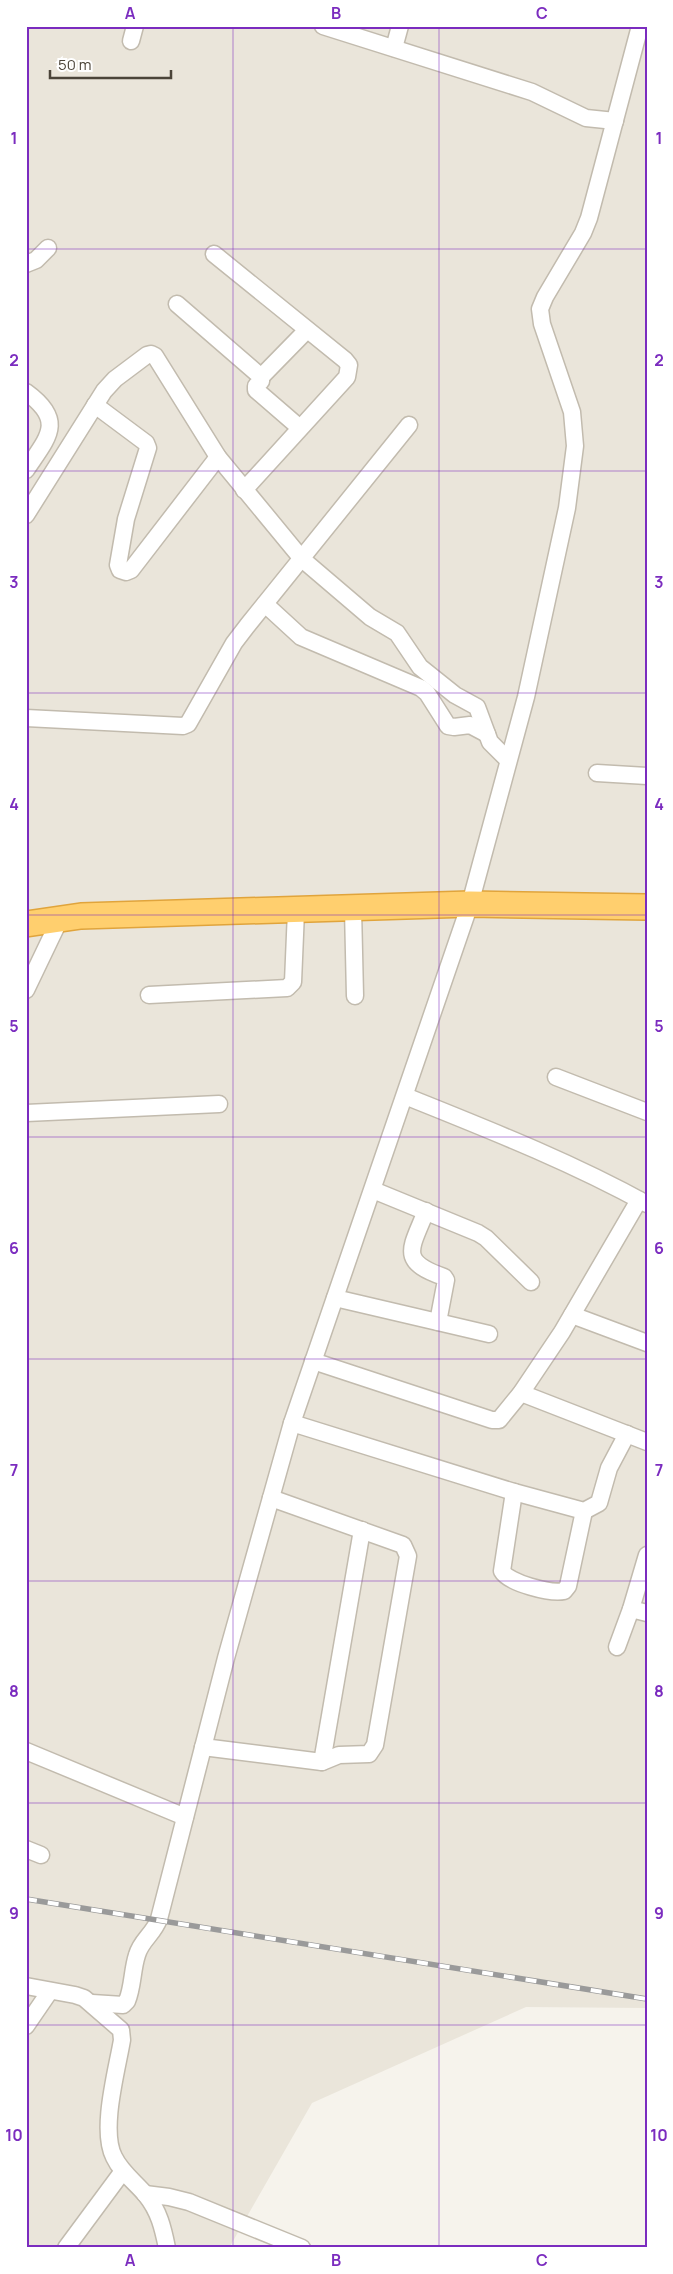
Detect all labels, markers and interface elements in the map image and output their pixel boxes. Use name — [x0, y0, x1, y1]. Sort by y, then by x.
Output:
text: A — [125, 2, 136, 24]
text: B — [331, 2, 341, 24]
text: C — [536, 2, 548, 24]
scale bar — [50, 48, 171, 80]
text: 50 m — [58, 54, 92, 75]
text: 1 — [10, 127, 18, 149]
text: 1 — [655, 127, 663, 149]
text: 2 — [9, 349, 19, 371]
text: 2 — [654, 349, 664, 371]
text: 3 — [9, 571, 19, 593]
text: 3 — [654, 571, 664, 593]
text: 4 — [9, 793, 19, 815]
text: 4 — [654, 793, 664, 815]
text: 5 — [9, 1015, 19, 1037]
text: 5 — [654, 1015, 664, 1037]
text: 6 — [9, 1237, 19, 1259]
text: 6 — [654, 1237, 664, 1259]
text: 7 — [10, 1459, 18, 1481]
text: 7 — [655, 1459, 663, 1481]
text: 8 — [9, 1680, 19, 1702]
text: 8 — [654, 1680, 664, 1702]
text: 9 — [9, 1902, 19, 1924]
text: 9 — [654, 1902, 664, 1924]
text: 10 — [5, 2124, 23, 2146]
text: 10 — [650, 2124, 668, 2146]
text: A — [125, 2249, 136, 2271]
text: B — [331, 2249, 341, 2271]
text: C — [536, 2249, 548, 2271]

